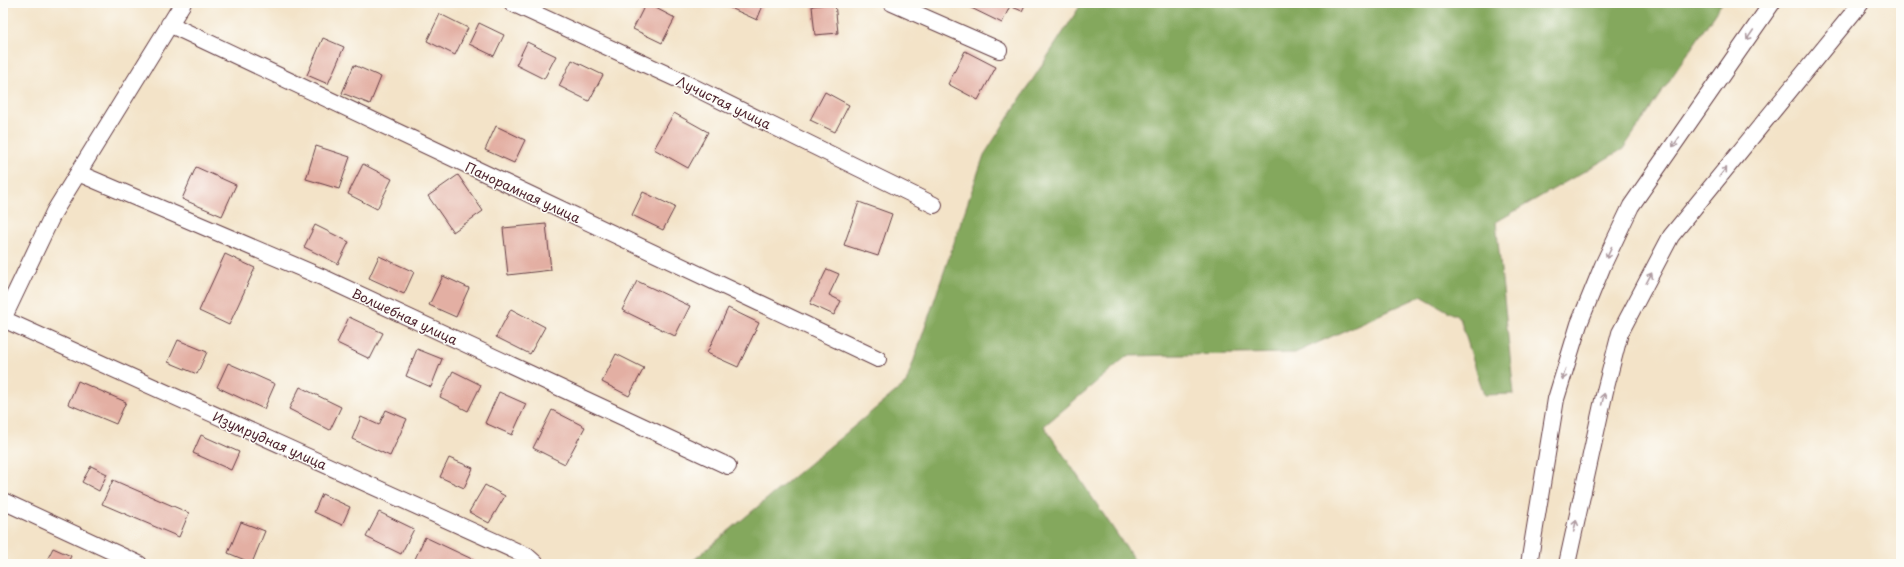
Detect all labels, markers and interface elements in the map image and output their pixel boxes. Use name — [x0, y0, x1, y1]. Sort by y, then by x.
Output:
one-way arrow — [1746, 29, 1754, 40]
street label: Лучистая улица — [674, 71, 775, 133]
one-way arrow — [1672, 136, 1680, 147]
street label: Панорамная улица — [462, 157, 584, 227]
one-way arrow — [1719, 167, 1727, 178]
one-way arrow — [1605, 246, 1612, 258]
one-way arrow — [1646, 272, 1653, 284]
street label: Волшебная улица — [349, 283, 462, 349]
one-way arrow — [1560, 368, 1567, 381]
one-way arrow — [1600, 393, 1608, 406]
street label: Изумрудная улица — [210, 406, 331, 474]
one-way arrow — [1572, 520, 1580, 533]

